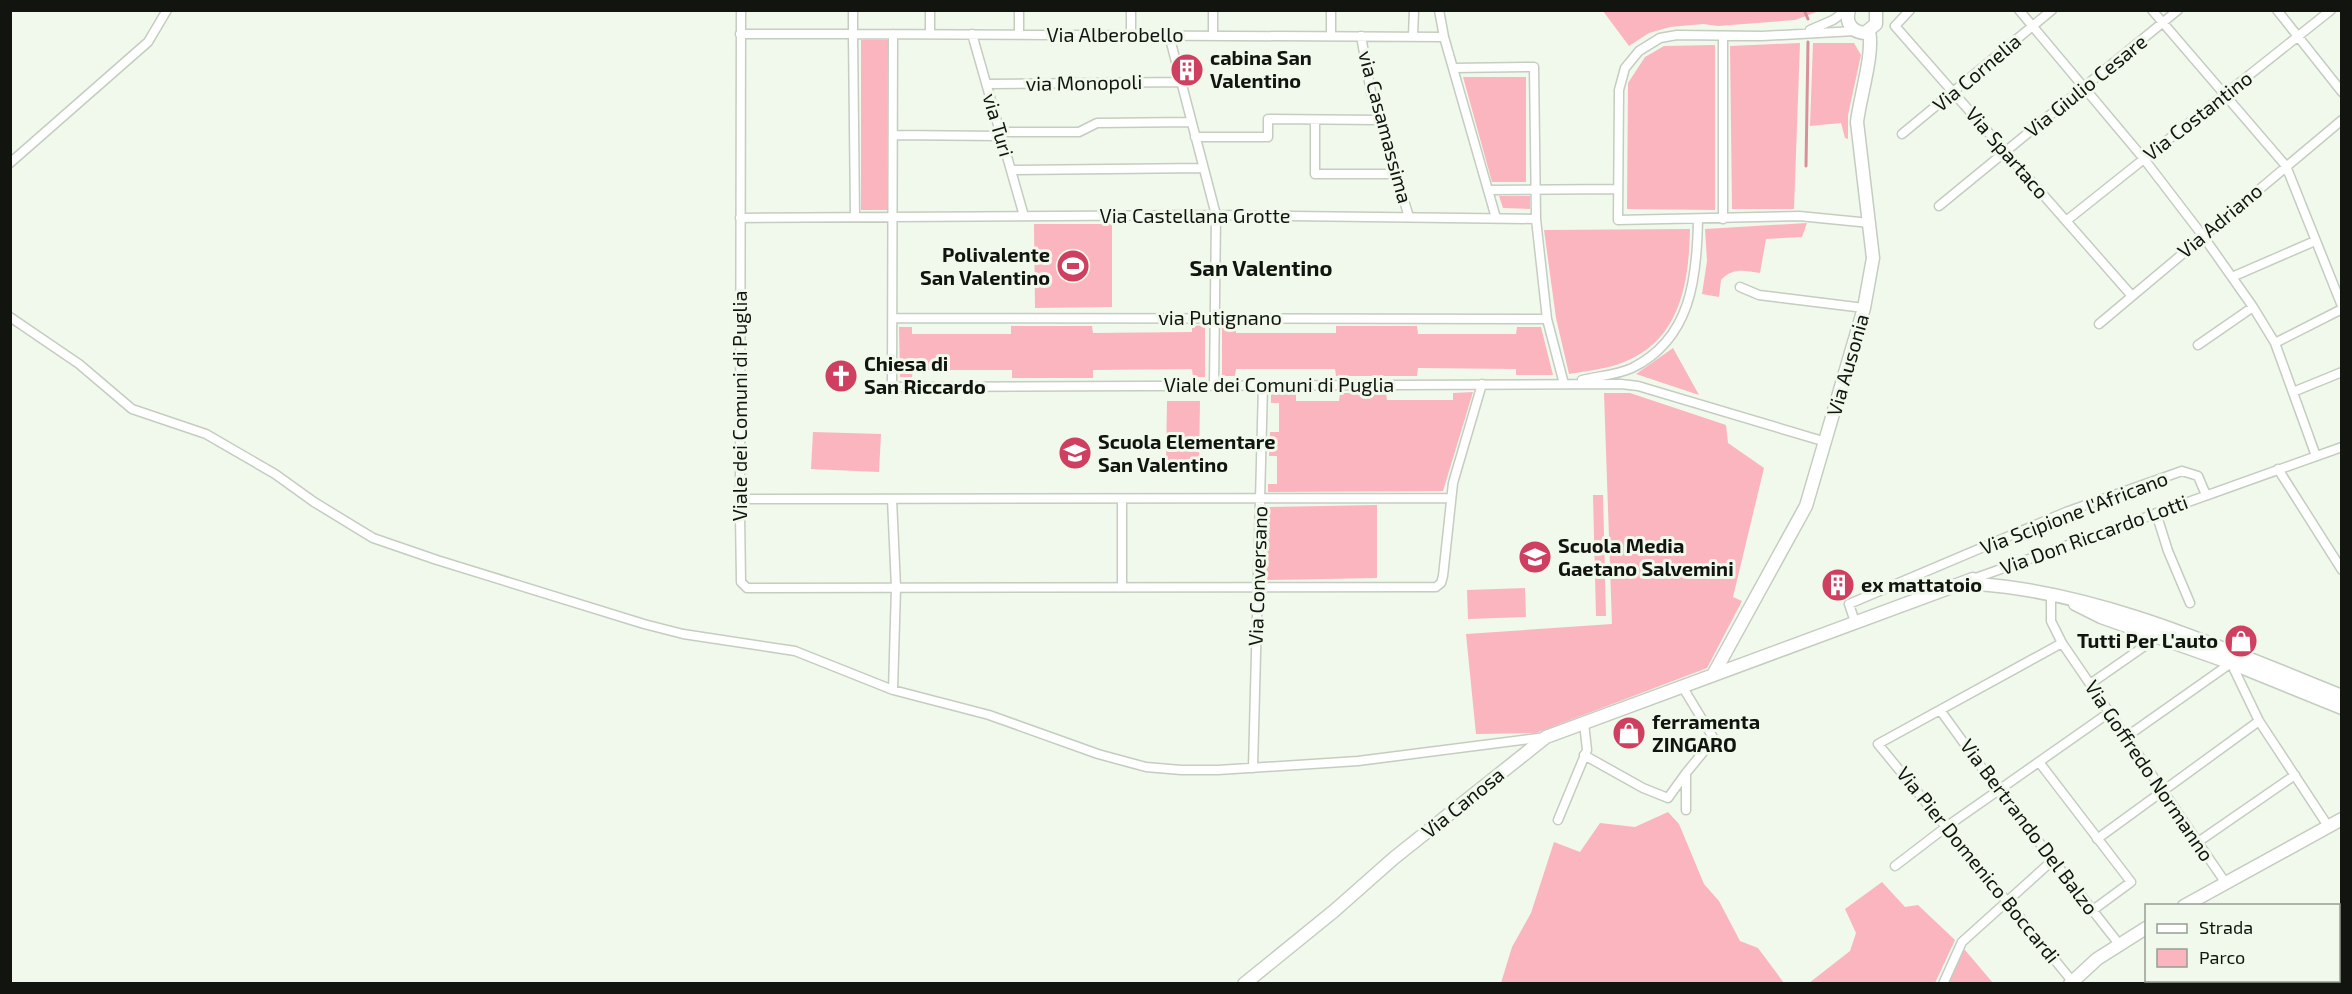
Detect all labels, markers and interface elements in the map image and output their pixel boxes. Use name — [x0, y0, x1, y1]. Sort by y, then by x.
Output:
street label: Via Alberobello — [1046, 22, 1184, 46]
street label: Via Cornelia — [1927, 28, 2025, 116]
street label: Via Giulio Cesare — [2020, 29, 2151, 142]
place label: cabina San Valentino — [1210, 45, 1312, 92]
street label: via Casamassima — [1354, 48, 1418, 206]
building icon: cabina San Valentino — [1169, 52, 1205, 88]
street label: Via Costantino — [2138, 65, 2256, 165]
street label: via Monopoli — [1025, 69, 1143, 95]
street label: via Turi — [979, 90, 1019, 159]
street label: Via Spartaco — [1961, 101, 2054, 203]
street label: Via Adriano — [2172, 178, 2267, 263]
street label: Via Castellana Grotte — [1099, 203, 1291, 227]
place label: Polivalente San Valentino — [920, 242, 1050, 289]
sports icon: Polivalente San Valentino — [1055, 248, 1091, 284]
district label: San Valentino — [1189, 254, 1333, 280]
street label: Viale dei Comuni di Puglia — [727, 291, 751, 521]
street label: via Putignano — [1158, 305, 1282, 329]
street label: Via Ausonia — [1821, 311, 1873, 419]
place label: Chiesa di San Riccardo — [864, 351, 986, 398]
church icon: Chiesa di San Riccardo — [823, 358, 859, 394]
street label: Viale dei Comuni di Puglia — [1164, 372, 1394, 396]
place label: Scuola Elementare San Valentino — [1098, 429, 1275, 476]
school or university icon: Scuola Elementare San Valentino — [1057, 435, 1093, 471]
street label: Via Scipione l'Africano — [1977, 465, 2171, 559]
street label: Via Don Riccardo Lotti — [1997, 489, 2191, 579]
street label: Via Conversano — [1243, 505, 1271, 647]
place label: Scuola Media Gaetano Salvemini — [1558, 533, 1734, 580]
school or university icon: Scuola Media Gaetano Salvemini — [1517, 539, 1553, 575]
building icon: ex mattatoio — [1820, 567, 1856, 603]
place label: ex mattatoio — [1861, 572, 1982, 596]
shop icon: Tutti Per L'auto — [2223, 623, 2259, 659]
place label: Tutti Per L'auto — [2077, 628, 2218, 652]
street label: Via Goffredo Normanno — [2080, 675, 2219, 865]
place label: ferramenta ZINGARO — [1652, 709, 1760, 756]
shop icon: ferramenta ZINGARO — [1611, 715, 1647, 751]
street label: Via Bertrando Del Balzo — [1956, 734, 2104, 919]
street label: Via Pier Domenico Boccardi — [1892, 761, 2065, 967]
street label: Via Canosa — [1416, 762, 1508, 843]
legend — [2145, 904, 2340, 982]
text: Strada — [2199, 916, 2253, 938]
text: Parco — [2199, 946, 2245, 968]

